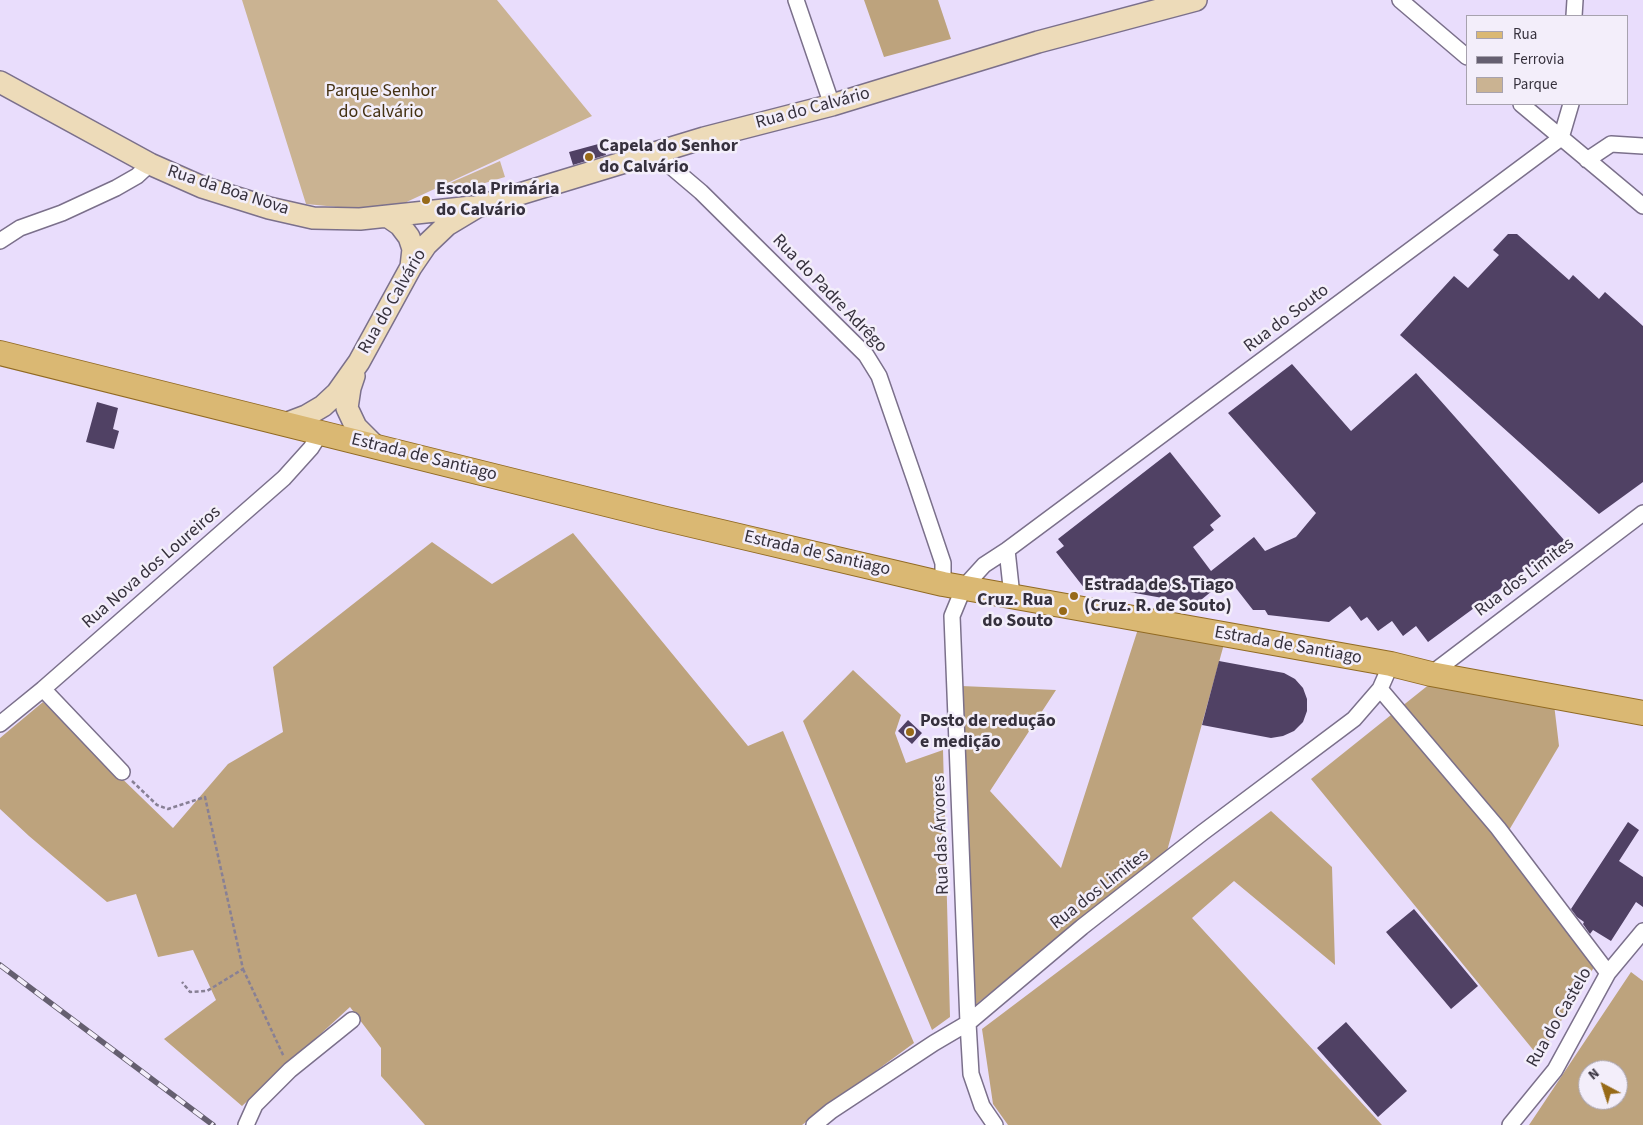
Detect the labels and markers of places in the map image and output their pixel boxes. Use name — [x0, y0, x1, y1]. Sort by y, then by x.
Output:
place label: Capela do Senhor do Calvário — [599, 136, 738, 178]
marker: Capela do Senhor do Calvário — [583, 151, 595, 163]
place label: Escola Primária do Calvário — [436, 179, 559, 222]
marker: Escola Primária do Calvário — [420, 194, 432, 206]
place label: Estrada de S. Tiago (Cruz. R. de Souto) — [1084, 575, 1234, 618]
place label: Cruz. Rua do Souto — [977, 590, 1053, 632]
marker: Estrada de S. Tiago (Cruz. R. de Souto) — [1068, 590, 1080, 602]
marker: Cruz. Rua do Souto — [1057, 605, 1069, 617]
place label: Posto de redução e medição — [920, 711, 1056, 754]
marker: Posto de redução e medição — [904, 726, 916, 738]

